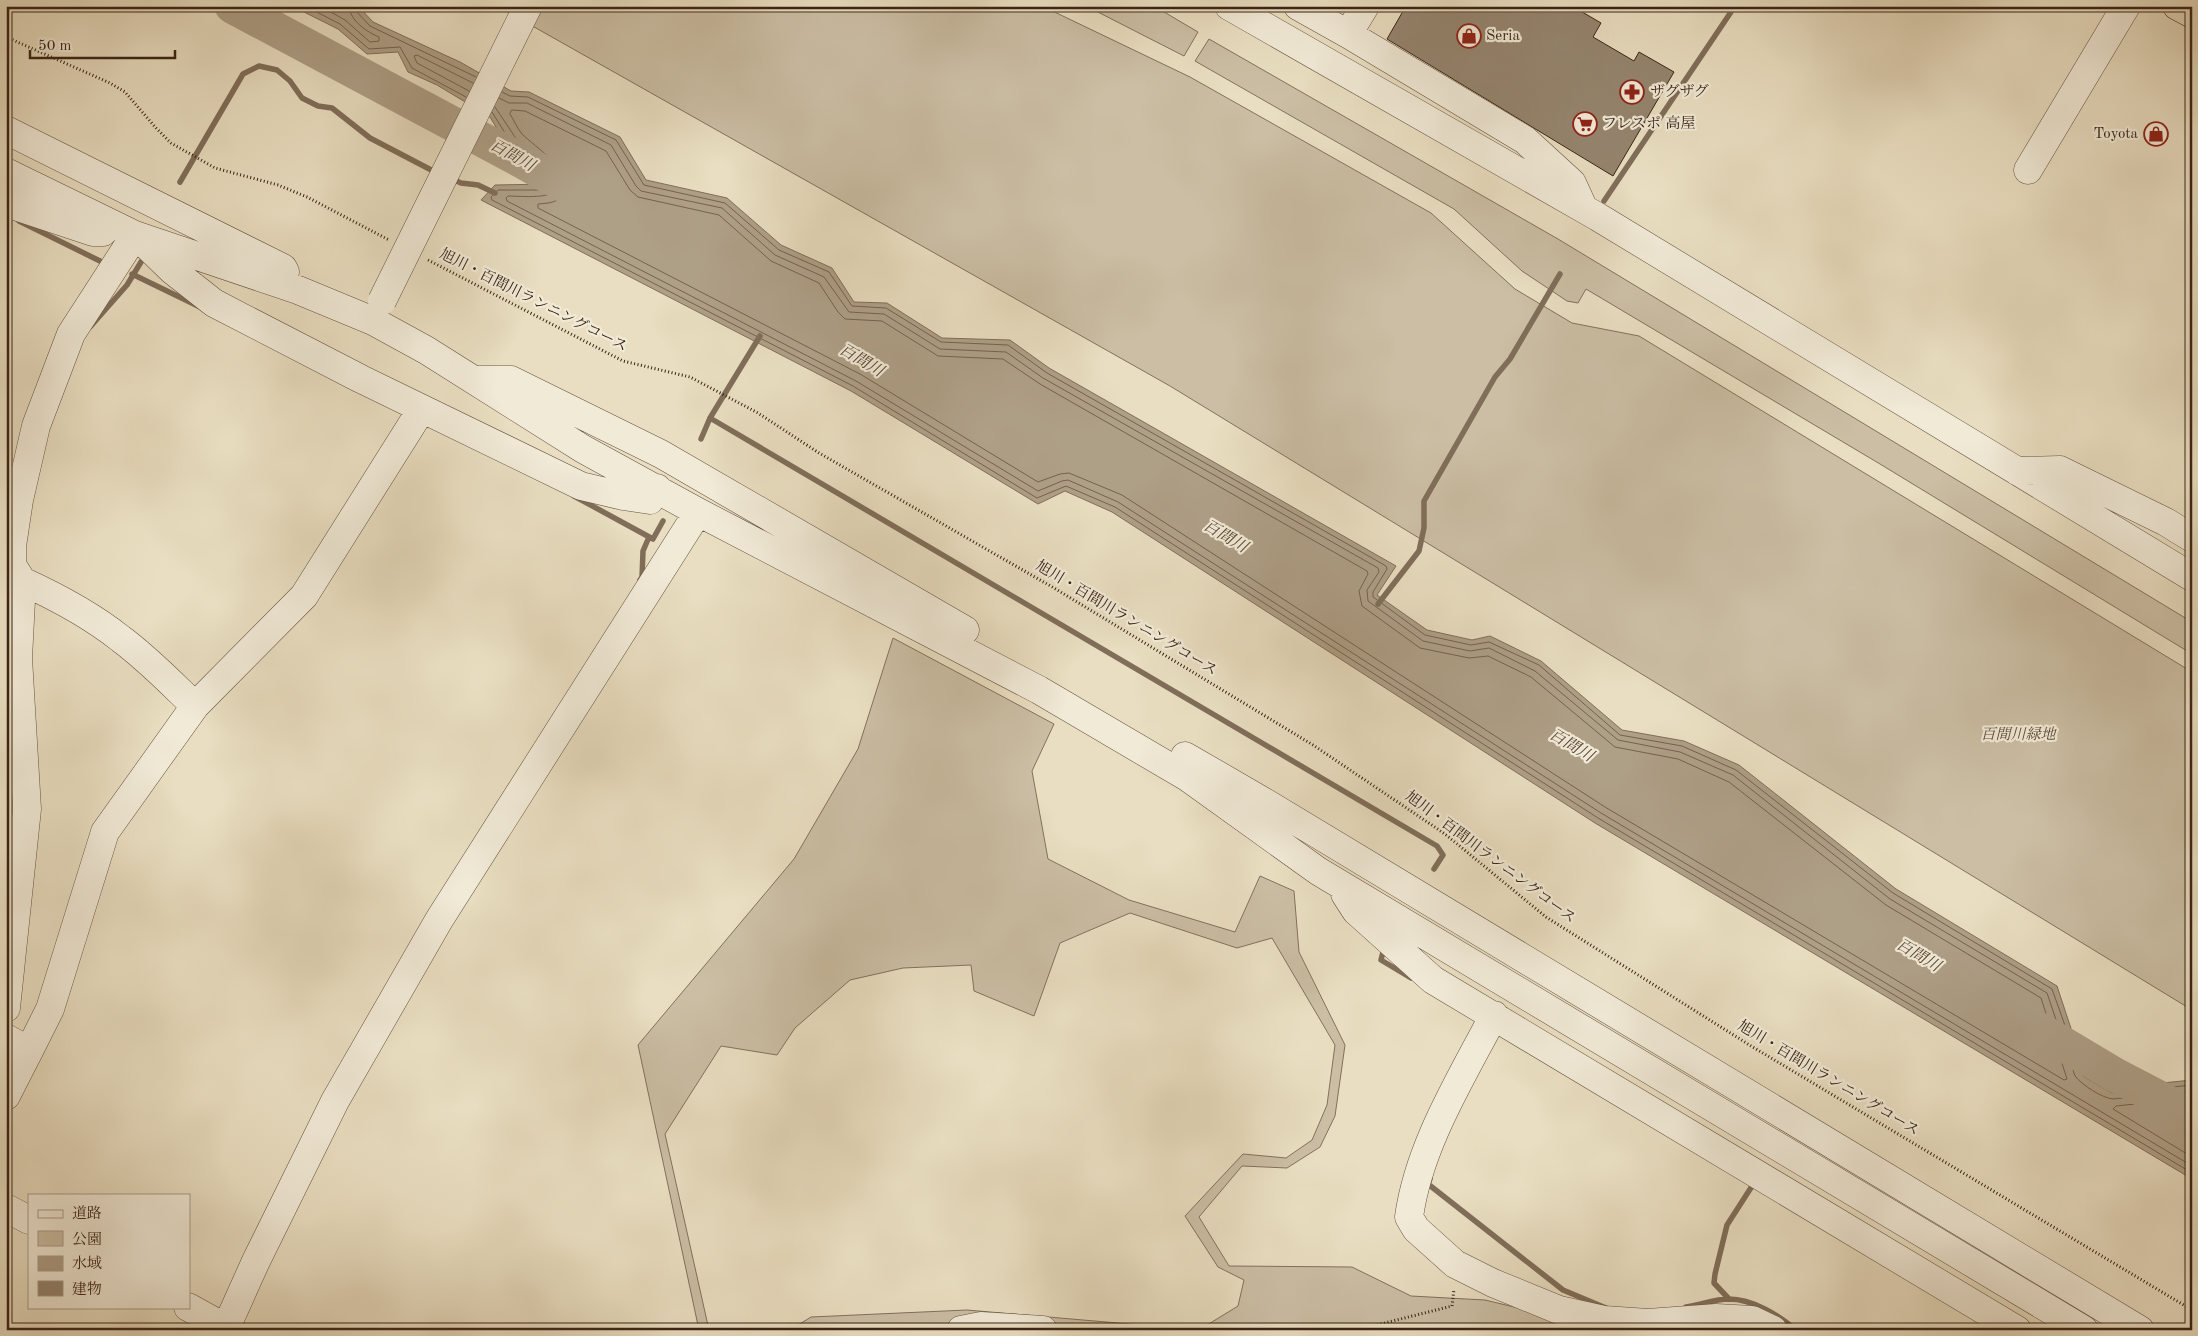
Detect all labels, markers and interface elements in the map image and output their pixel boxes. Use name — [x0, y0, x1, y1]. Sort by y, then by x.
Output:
shop icon: Seria — [1456, 23, 1482, 49]
scale bar — [30, 28, 175, 60]
place label: Seria — [1486, 29, 1520, 44]
text: 50 m — [38, 39, 72, 54]
pharmacy icon: ザグザグ — [1619, 79, 1645, 105]
place label: ザグザグ — [1650, 83, 1709, 100]
supermarket icon: フレスポ 高屋 — [1572, 111, 1598, 137]
place label: フレスポ 高屋 — [1602, 115, 1695, 132]
shop icon: Toyota — [2143, 121, 2169, 147]
place label: Toyota — [2094, 127, 2139, 142]
water label: 百間川 — [487, 136, 540, 176]
street label: 旭川・百間川ランニングコース — [437, 245, 630, 355]
water label: 百間川 — [836, 340, 888, 381]
water label: 百間川 — [1200, 516, 1252, 557]
street label: 旭川・百間川ランニングコース — [1033, 557, 1220, 679]
water label: 百間川 — [1546, 725, 1598, 766]
park label: 百間川緑地 — [1980, 726, 2057, 743]
street label: 旭川・百間川ランニングコース — [1402, 788, 1579, 927]
water label: 百間川 — [1893, 935, 1945, 976]
street label: 旭川・百間川ランニングコース — [1735, 1017, 1922, 1139]
legend — [28, 1194, 190, 1308]
text: 道路 — [72, 1205, 102, 1222]
text: 公園 — [72, 1231, 102, 1248]
text: 水域 — [72, 1255, 102, 1272]
text: 建物 — [72, 1281, 102, 1298]

